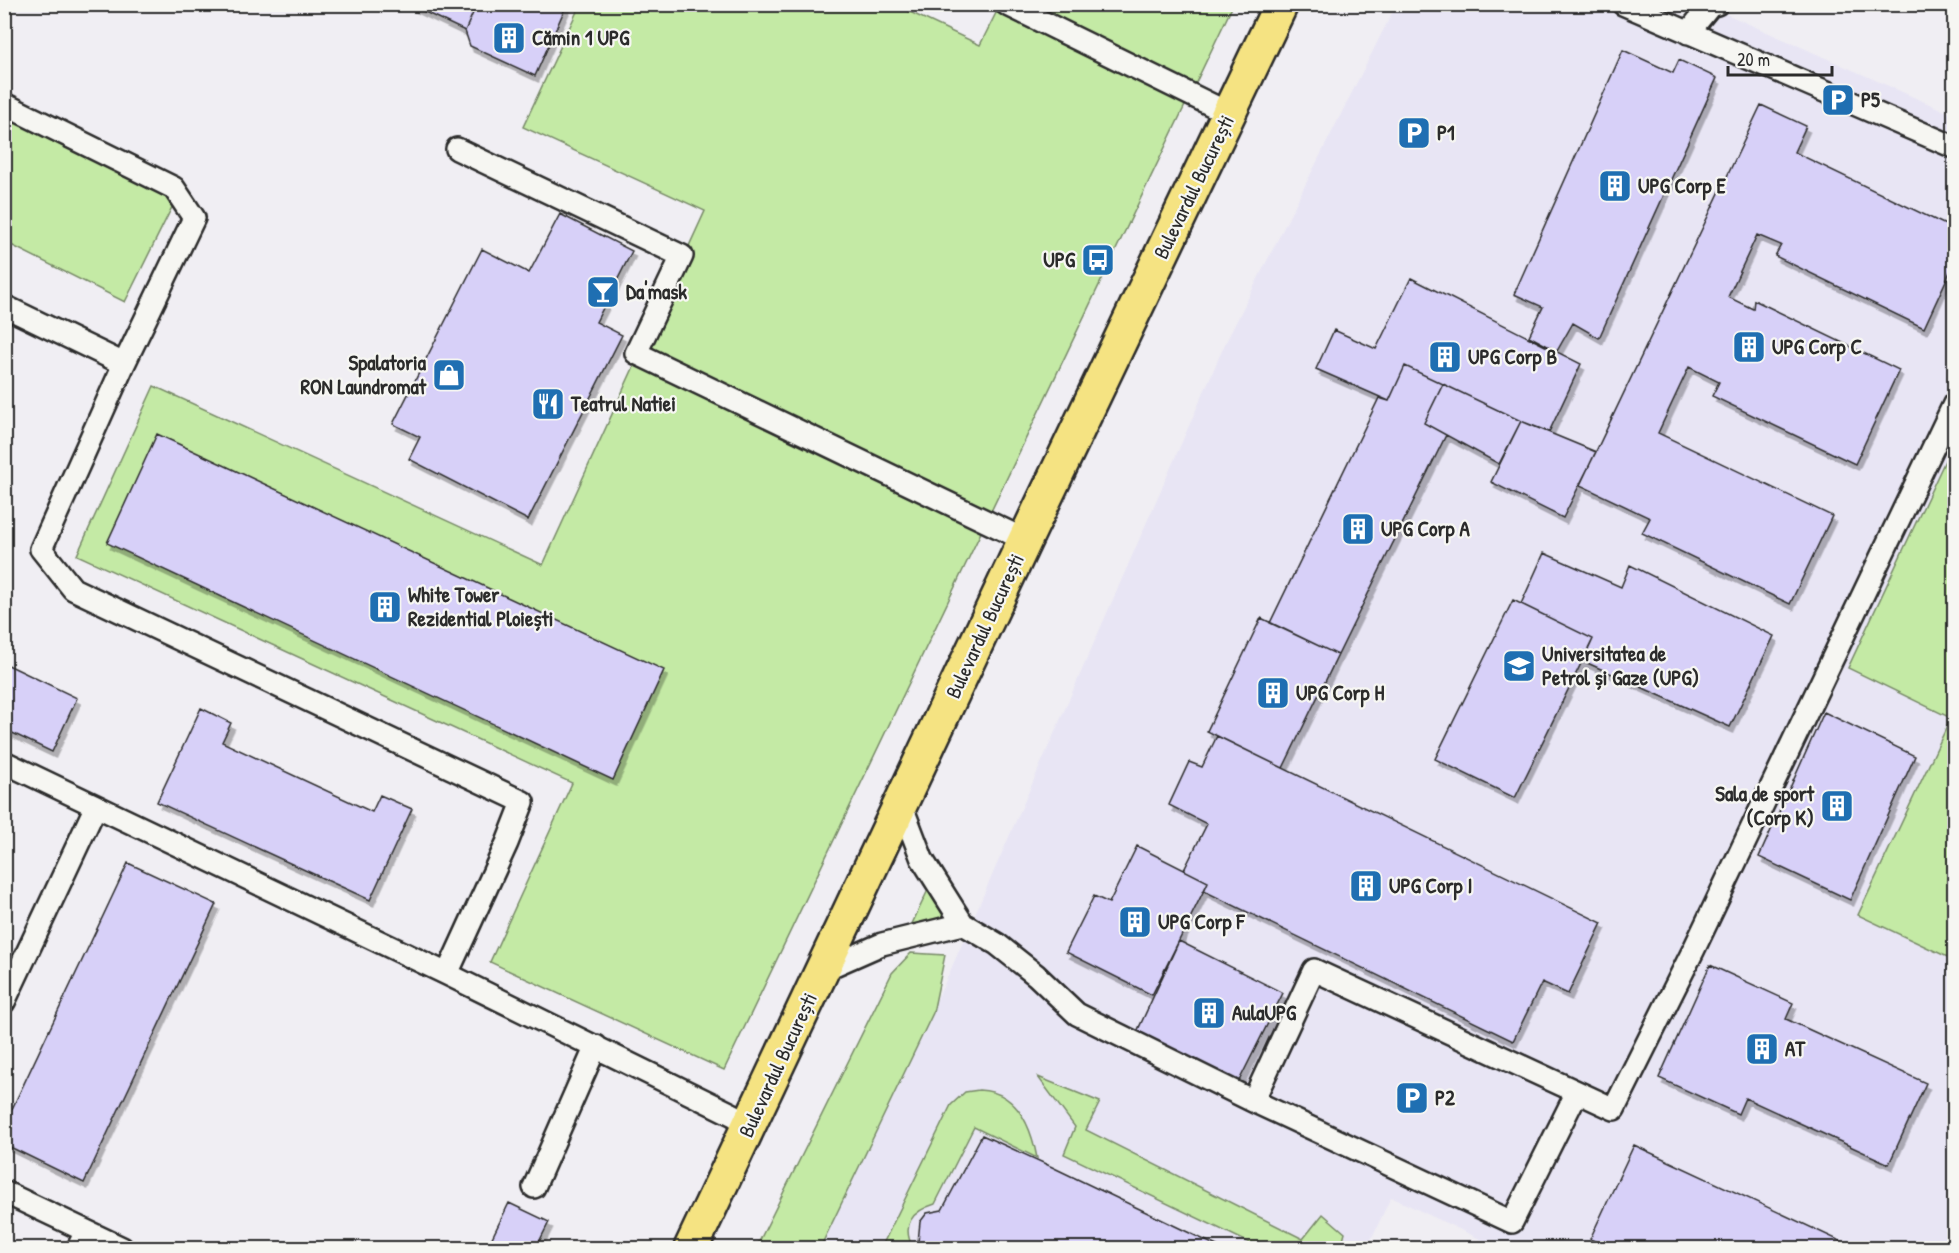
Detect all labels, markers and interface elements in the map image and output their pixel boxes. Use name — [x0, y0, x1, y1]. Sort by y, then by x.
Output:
building icon: Cămin 1 UPG — [491, 20, 527, 56]
place label: Cămin 1 UPG — [532, 23, 630, 52]
scale bar — [1728, 39, 1832, 77]
text: 20 m — [1737, 47, 1770, 72]
parking icon: P5 — [1820, 82, 1856, 118]
place label: P5 — [1861, 85, 1880, 114]
street label: Bulevardul București — [1146, 110, 1241, 264]
parking icon: P1 — [1396, 115, 1432, 151]
place label: P1 — [1437, 118, 1455, 147]
building icon: UPG Corp E — [1597, 168, 1633, 204]
place label: UPG Corp E — [1638, 171, 1726, 201]
bus stop icon: UPG — [1080, 242, 1116, 278]
place label: UPG — [1043, 245, 1076, 274]
bar icon: Da'mask — [585, 274, 621, 310]
place label: Da'mask — [626, 277, 687, 306]
building icon: UPG Corp C — [1731, 329, 1767, 365]
place label: UPG Corp C — [1772, 332, 1862, 362]
building icon: UPG Corp B — [1427, 339, 1463, 375]
place label: UPG Corp B — [1468, 342, 1557, 372]
place label: Spalatoria RON Laundromat — [300, 348, 427, 401]
shop icon: Spalatoria RON Laundromat — [431, 357, 467, 393]
restaurant icon: Teatrul Natiei — [530, 386, 566, 422]
place label: Teatrul Natiei — [570, 389, 676, 418]
building icon: UPG Corp A — [1340, 511, 1376, 547]
place label: UPG Corp A — [1381, 514, 1470, 544]
street label: Bulevardul București — [938, 549, 1031, 703]
place label: White Tower Rezidential Ploiești — [408, 580, 553, 633]
building icon: White Tower Rezidential Ploiești — [367, 589, 403, 625]
place label: Universitatea de Petrol și Gaze (UPG) — [1542, 639, 1699, 692]
school or university icon: Universitatea de Petrol și Gaze (UPG) — [1501, 648, 1537, 684]
building icon: UPG Corp H — [1255, 675, 1291, 711]
place label: UPG Corp H — [1296, 678, 1384, 708]
place label: Sala de sport (Corp K) — [1715, 779, 1815, 833]
building icon: Sala de sport (Corp K) — [1819, 788, 1855, 824]
building icon: UPG Corp I — [1348, 868, 1384, 904]
place label: UPG Corp I — [1389, 871, 1472, 901]
building icon: UPG Corp F — [1117, 904, 1153, 940]
place label: UPG Corp F — [1158, 907, 1245, 937]
street label: Bulevardul București — [731, 988, 824, 1142]
building icon: AulaUPG — [1191, 995, 1227, 1031]
place label: AulaUPG — [1232, 998, 1297, 1027]
building icon: AT — [1744, 1031, 1780, 1067]
place label: AT — [1785, 1034, 1806, 1063]
parking icon: P2 — [1394, 1080, 1430, 1116]
place label: P2 — [1435, 1083, 1455, 1112]

